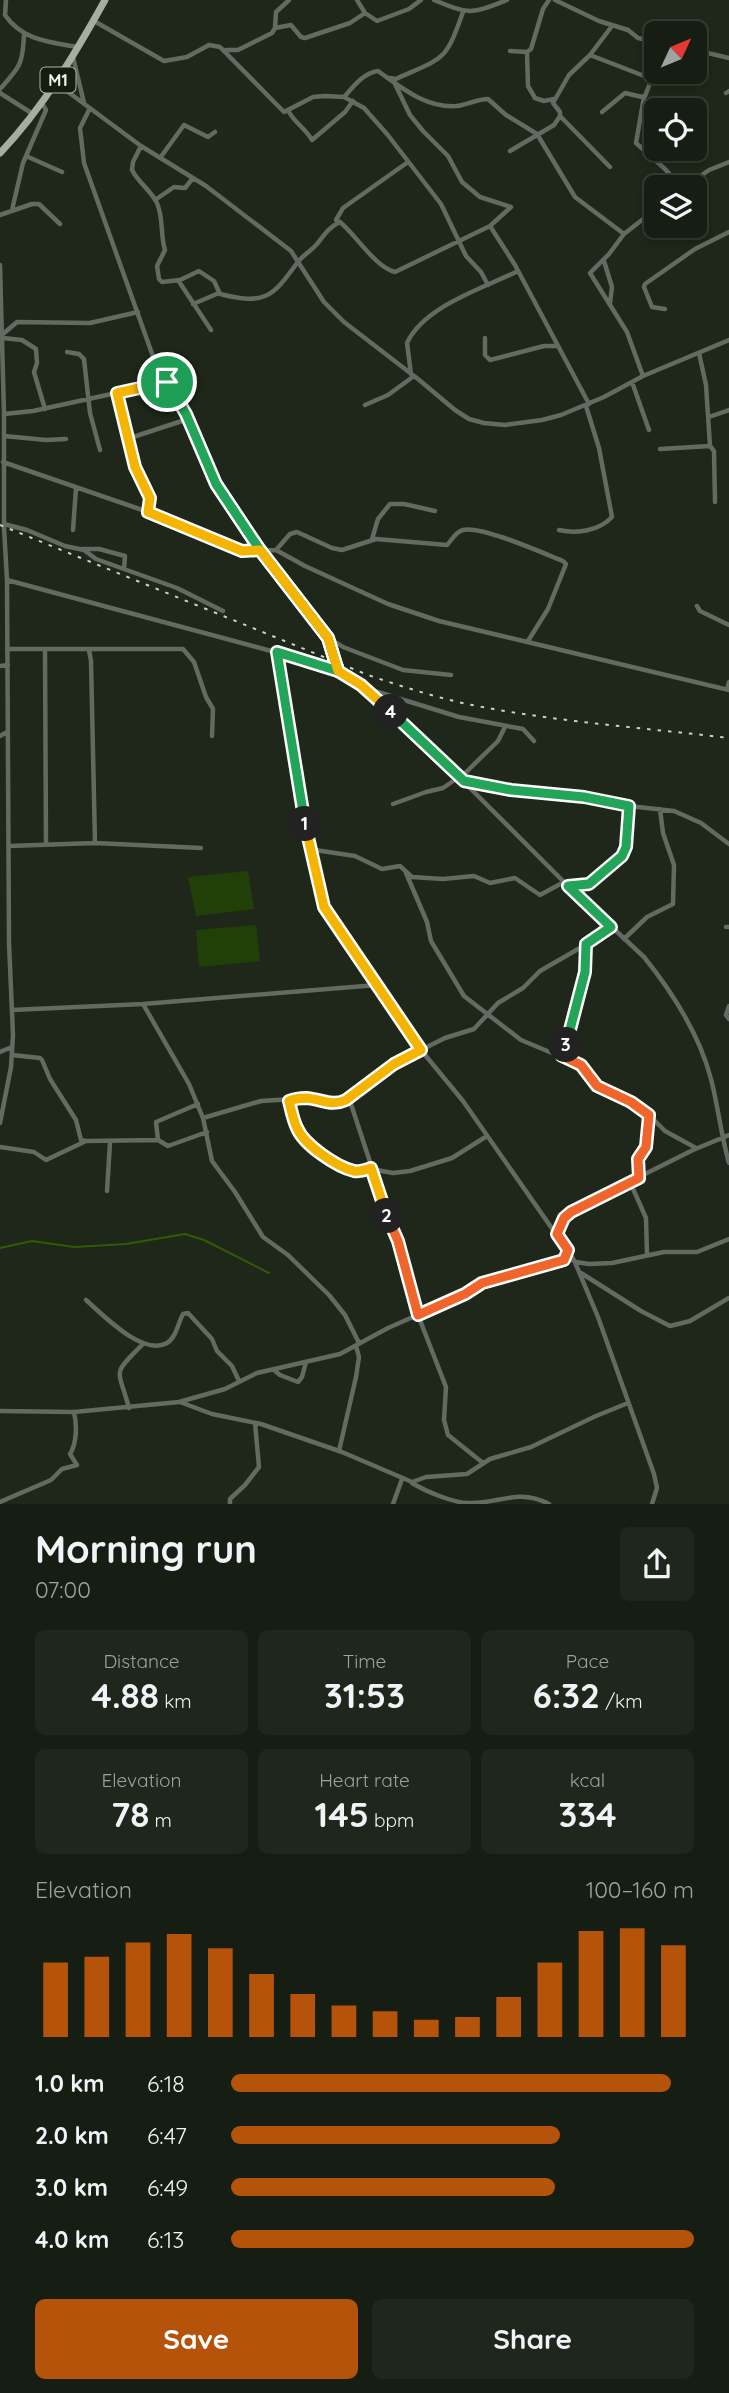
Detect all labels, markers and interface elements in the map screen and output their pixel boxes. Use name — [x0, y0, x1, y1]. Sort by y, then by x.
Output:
north arrow — [644, 21, 707, 84]
map controls — [644, 21, 707, 238]
road number: M1 — [41, 68, 76, 92]
button: locate — [644, 98, 707, 161]
button: layers — [644, 175, 707, 238]
pin — [137, 352, 197, 412]
icon: arrive — [148, 363, 186, 401]
pin: 4 — [374, 694, 408, 730]
text: 4 — [385, 699, 396, 723]
pin: 1 — [288, 806, 322, 842]
text: 1 — [301, 811, 308, 835]
pin: 3 — [548, 1028, 584, 1062]
text: 3 — [560, 1032, 571, 1056]
pin: 2 — [370, 1198, 404, 1234]
text: 2 — [381, 1203, 392, 1227]
text: Morning run — [35, 1525, 257, 1573]
button: share — [620, 1527, 694, 1601]
text: 07:00 — [35, 1575, 91, 1604]
text: Distance — [103, 1649, 180, 1673]
text: Time — [343, 1649, 386, 1673]
text: Pace — [566, 1649, 609, 1673]
text: 4.88 — [91, 1673, 159, 1717]
text: 31:53 — [324, 1673, 405, 1717]
text: 6:32 — [532, 1673, 600, 1717]
text: km — [159, 1689, 192, 1713]
text: /km — [600, 1689, 643, 1713]
text: Elevation — [101, 1768, 182, 1792]
text: Heart rate — [319, 1768, 410, 1792]
text: kcal — [570, 1768, 605, 1792]
text: 78 — [111, 1792, 149, 1836]
text: 145 — [315, 1792, 369, 1836]
text: 334 — [558, 1792, 617, 1836]
text: m — [149, 1808, 172, 1832]
text: bpm — [369, 1808, 414, 1832]
text: Elevation — [35, 1875, 132, 1904]
text: 100–160 m — [586, 1875, 694, 1904]
text: 1.0 km — [35, 2069, 105, 2098]
text: 6:18 — [147, 2069, 185, 2098]
text: 2.0 km — [35, 2121, 109, 2150]
text: 6:47 — [147, 2121, 187, 2150]
text: 3.0 km — [35, 2173, 108, 2202]
text: 6:49 — [147, 2173, 188, 2202]
text: 4.0 km — [35, 2225, 109, 2254]
text: 6:13 — [147, 2225, 184, 2254]
button: Save — [35, 2299, 358, 2379]
button: Share — [372, 2299, 694, 2379]

